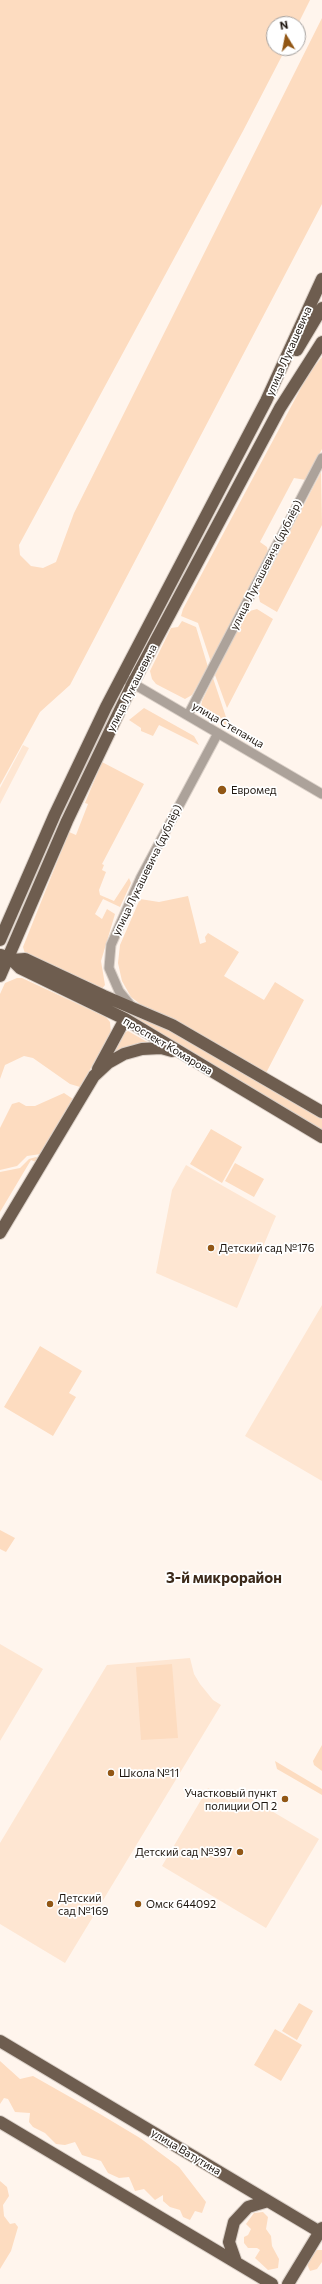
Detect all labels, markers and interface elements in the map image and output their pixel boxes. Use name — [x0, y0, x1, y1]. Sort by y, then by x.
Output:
north arrow — [266, 16, 306, 56]
text: N — [279, 18, 289, 32]
street label: улица Лукашевича — [263, 304, 315, 398]
street label: улица Лукашевича (дублёр) — [227, 498, 305, 632]
street label: улица Лукашевича — [104, 642, 160, 734]
street label: улица Степанца — [190, 699, 266, 751]
place label: Евромед — [231, 783, 276, 797]
marker: Евромед — [216, 784, 228, 796]
street label: улица Лукашевича (дублёр) — [110, 802, 184, 938]
street label: проспект Комарова — [121, 1014, 215, 1078]
place label: Детский сад №176 — [219, 1241, 314, 1255]
marker: Детский сад №176 — [206, 1243, 216, 1253]
district label: 3-й микрорайон — [166, 1569, 282, 1587]
place label: Школа №11 — [119, 1766, 179, 1780]
marker: Школа №11 — [106, 1768, 116, 1778]
place label: Участковый пункт полиции ОП 2 — [184, 1786, 277, 1812]
marker: Участковый пункт полиции ОП 2 — [280, 1794, 290, 1804]
place label: Детский сад №397 — [135, 1845, 232, 1859]
marker: Детский сад №397 — [235, 1847, 245, 1857]
place label: Детский сад №169 — [58, 1891, 108, 1917]
place label: Омск 644092 — [146, 1897, 216, 1911]
marker: Детский сад №169 — [45, 1899, 55, 1909]
marker: Омск 644092 — [133, 1899, 143, 1909]
street label: улица Ватутина — [149, 2126, 223, 2178]

